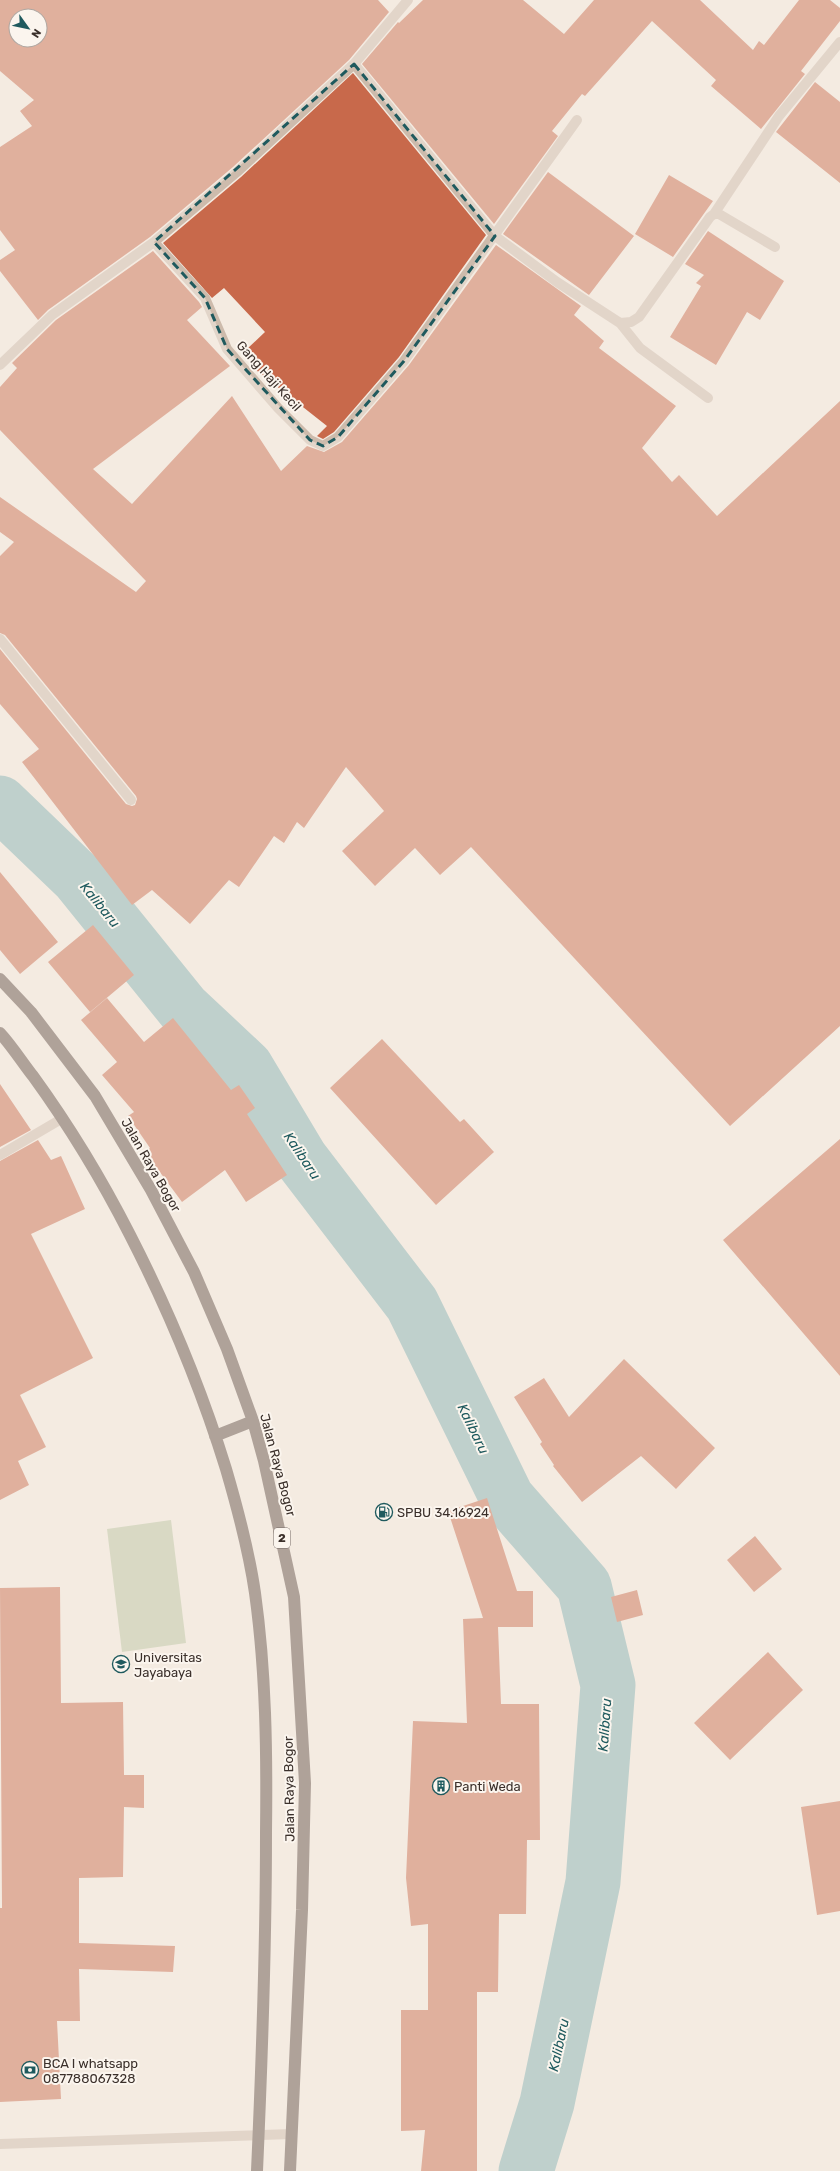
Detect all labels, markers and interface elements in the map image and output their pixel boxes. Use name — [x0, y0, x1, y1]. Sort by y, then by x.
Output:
north arrow — [8, 8, 48, 48]
text: N — [28, 26, 44, 40]
street label: Gang Haji Kecil — [233, 338, 304, 415]
water label: Kalibaru — [77, 879, 124, 932]
street label: Jalan Raya Bogor — [117, 1115, 184, 1215]
water label: Kalibaru — [280, 1129, 324, 1183]
water label: Kalibaru — [454, 1401, 493, 1457]
street label: Jalan Raya Bogor — [256, 1412, 299, 1518]
fuel station icon: SPBU 34.16924 — [374, 1502, 394, 1522]
place label: SPBU 34.16924 — [397, 1505, 489, 1520]
road number: 2 — [274, 1528, 290, 1548]
place label: Universitas Jayabaya — [134, 1650, 202, 1680]
school or university icon: Universitas Jayabaya — [111, 1654, 131, 1674]
water label: Kalibaru — [595, 1697, 615, 1752]
street label: Jalan Raya Bogor — [281, 1736, 298, 1842]
building icon: Panti Weda — [431, 1776, 451, 1796]
place label: Panti Weda — [454, 1779, 521, 1794]
water label: Kalibaru — [545, 2016, 573, 2073]
place label: BCA I whatsapp 087788067328 — [43, 2056, 138, 2086]
bank icon: BCA I whatsapp 087788067328 — [20, 2060, 40, 2080]

